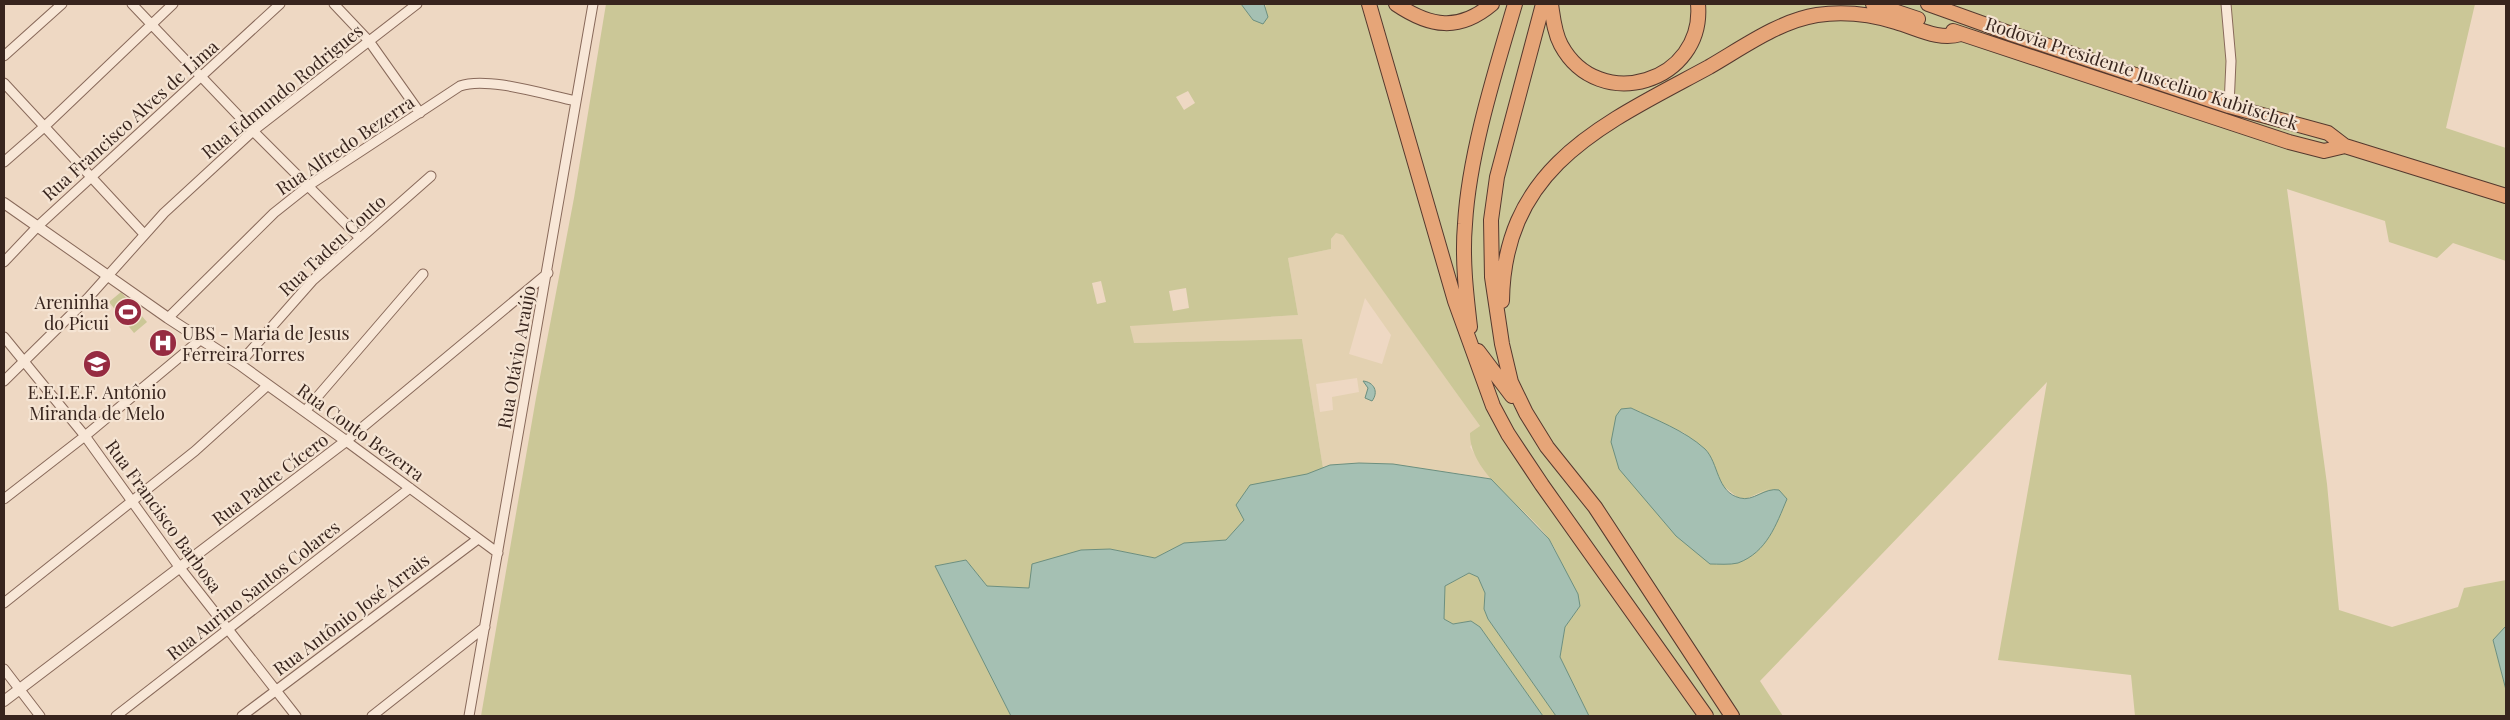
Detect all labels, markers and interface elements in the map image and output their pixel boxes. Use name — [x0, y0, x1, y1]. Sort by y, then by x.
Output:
street label: Rodovia Presidente Juscelino Kubitschek — [1982, 11, 2302, 135]
street label: Rua Edmundo Rodrigues — [196, 18, 368, 164]
street label: Rua Francisco Alves de Lima — [37, 34, 223, 206]
street label: Rua Alfredo Bezerra — [271, 90, 419, 200]
street label: Rua Tadeu Couto — [273, 189, 391, 301]
street label: Rua Otávio Araújo — [492, 283, 540, 431]
place label: Areninha do Picui — [34, 290, 109, 335]
sports icon: Areninha do Picui — [113, 297, 143, 327]
place label: UBS - Maria de Jesus Ferreira Torres — [182, 321, 349, 366]
hospital icon: UBS - Maria de Jesus Ferreira Torres — [148, 328, 178, 358]
school or university icon: E.E.I.E.F. Antônio Miranda de Melo — [82, 349, 112, 379]
street label: Rua Couto Bezerra — [293, 378, 429, 486]
place label: E.E.I.E.F. Antônio Miranda de Melo — [28, 380, 167, 425]
street label: Rua Padre Cícero — [207, 427, 333, 531]
street label: Rua Francisco Barbosa — [100, 435, 228, 597]
street label: Rua Aurino Santos Colares — [161, 515, 345, 665]
street label: Rua Antônio José Arrais — [268, 547, 434, 681]

